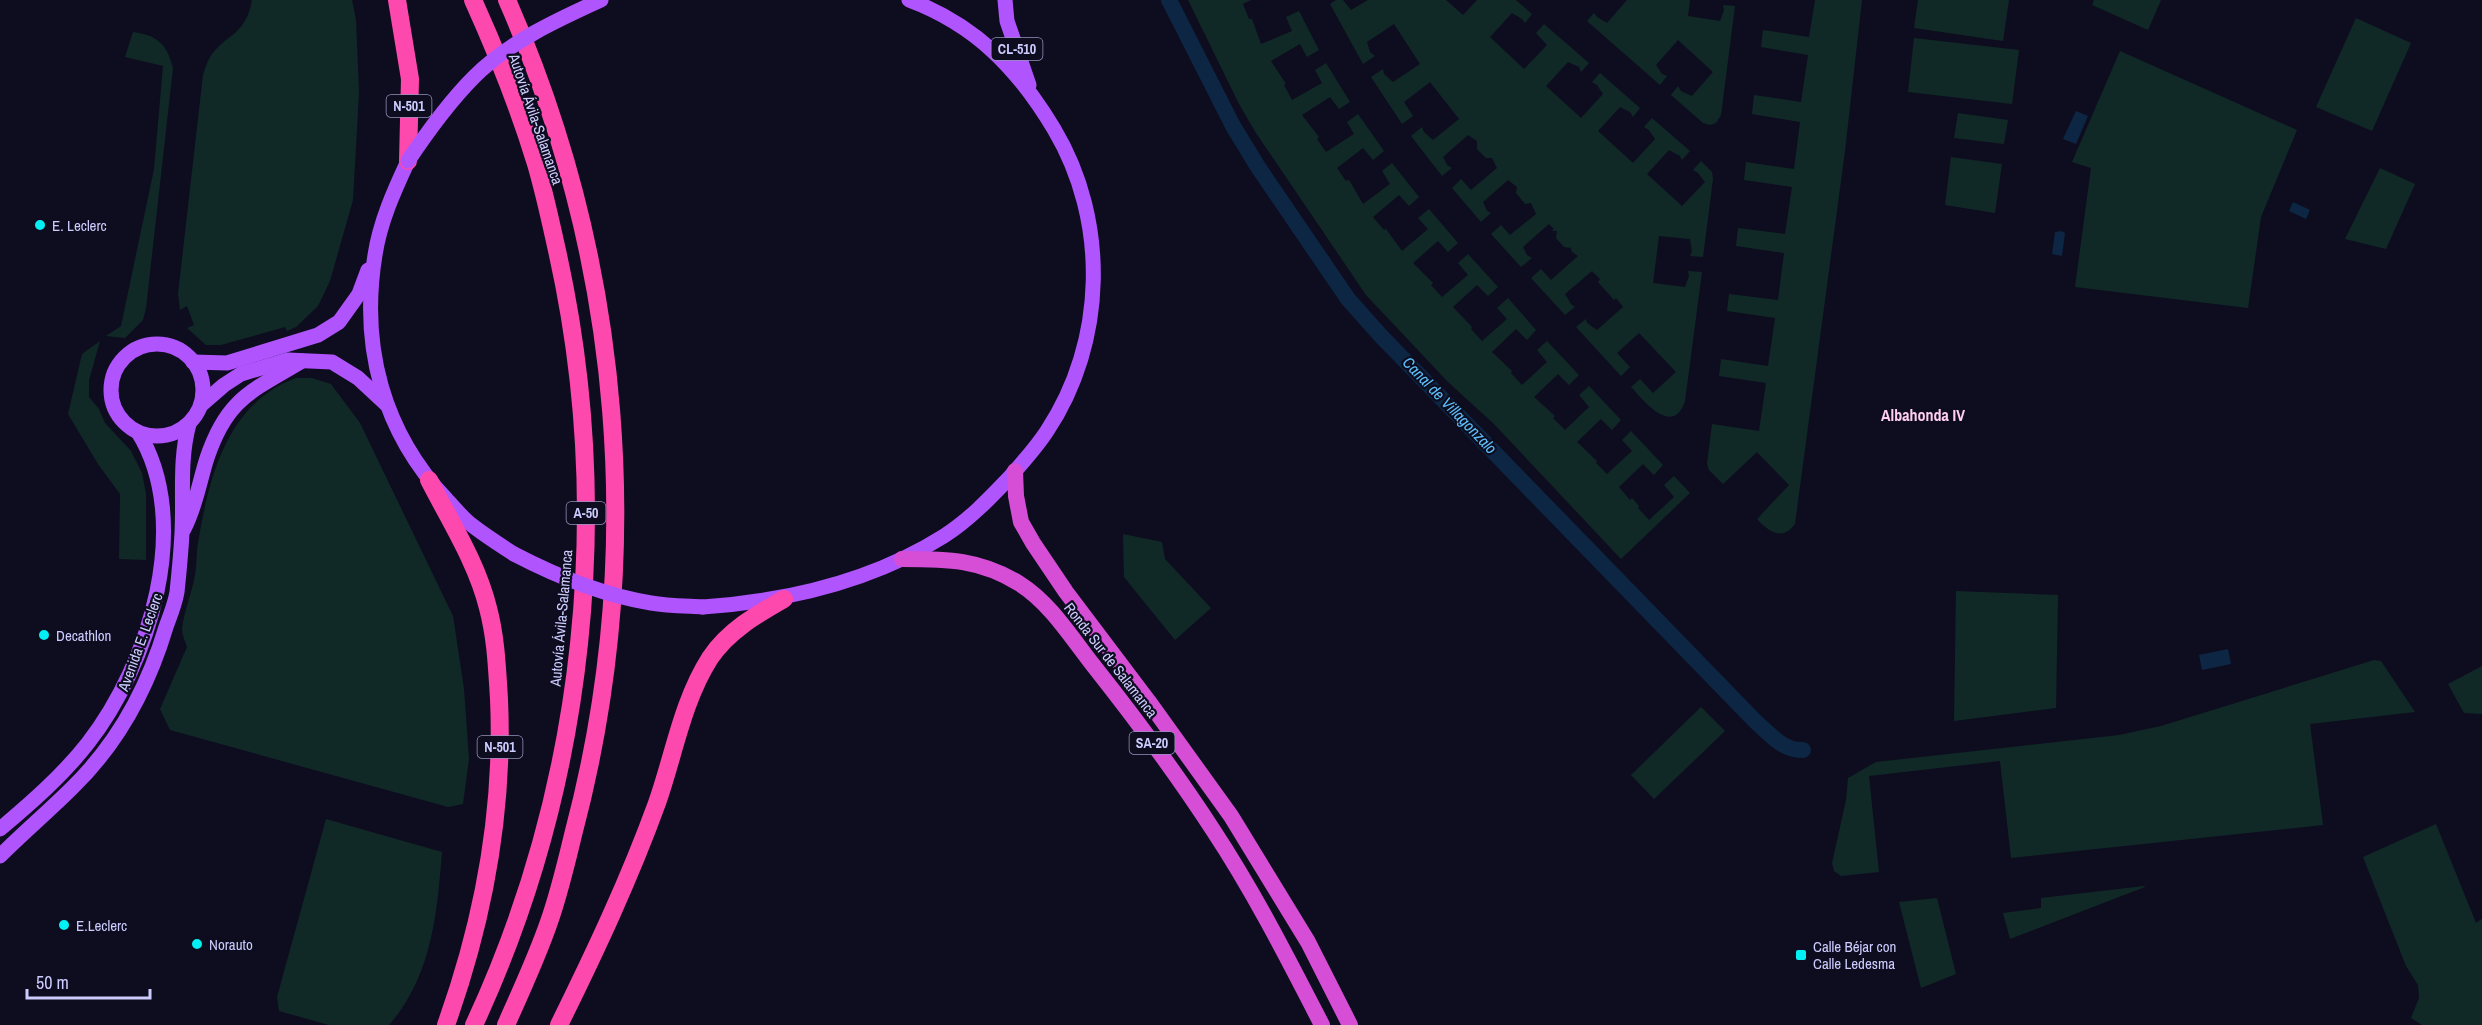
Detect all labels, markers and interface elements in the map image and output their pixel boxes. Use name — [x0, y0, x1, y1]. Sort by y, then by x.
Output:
road number: CL-510 — [992, 38, 1042, 60]
street label: Autovía Ávila-Salamanca — [503, 50, 568, 187]
road number: N-501 — [386, 95, 432, 117]
place label: E. Leclerc — [52, 215, 107, 236]
marker: E. Leclerc — [33, 218, 47, 232]
water label: Canal de Villagonzalo — [1398, 352, 1502, 458]
district label: Albahonda IV — [1881, 404, 1965, 426]
road number: A-50 — [566, 502, 606, 524]
street label: Autovía Ávila-Salamanca — [544, 549, 577, 688]
street label: Avenida E. Leclerc — [112, 590, 167, 695]
street label: Ronda Sur de Salamanca — [1059, 598, 1163, 722]
place label: Decathlon — [56, 625, 111, 646]
marker: Decathlon — [37, 628, 51, 642]
road number: SA-20 — [1130, 732, 1174, 754]
road number: N-501 — [478, 736, 522, 758]
place label: E.Leclerc — [76, 915, 127, 936]
marker: E.Leclerc — [57, 918, 71, 932]
place label: Norauto — [209, 934, 253, 955]
place label: Calle Béjar con Calle Ledesma — [1813, 936, 1896, 974]
marker: Norauto — [190, 937, 204, 951]
marker: Calle Béjar con Calle Ledesma — [1794, 948, 1808, 962]
scale bar — [27, 962, 150, 1000]
text: 50 m — [36, 970, 69, 995]

